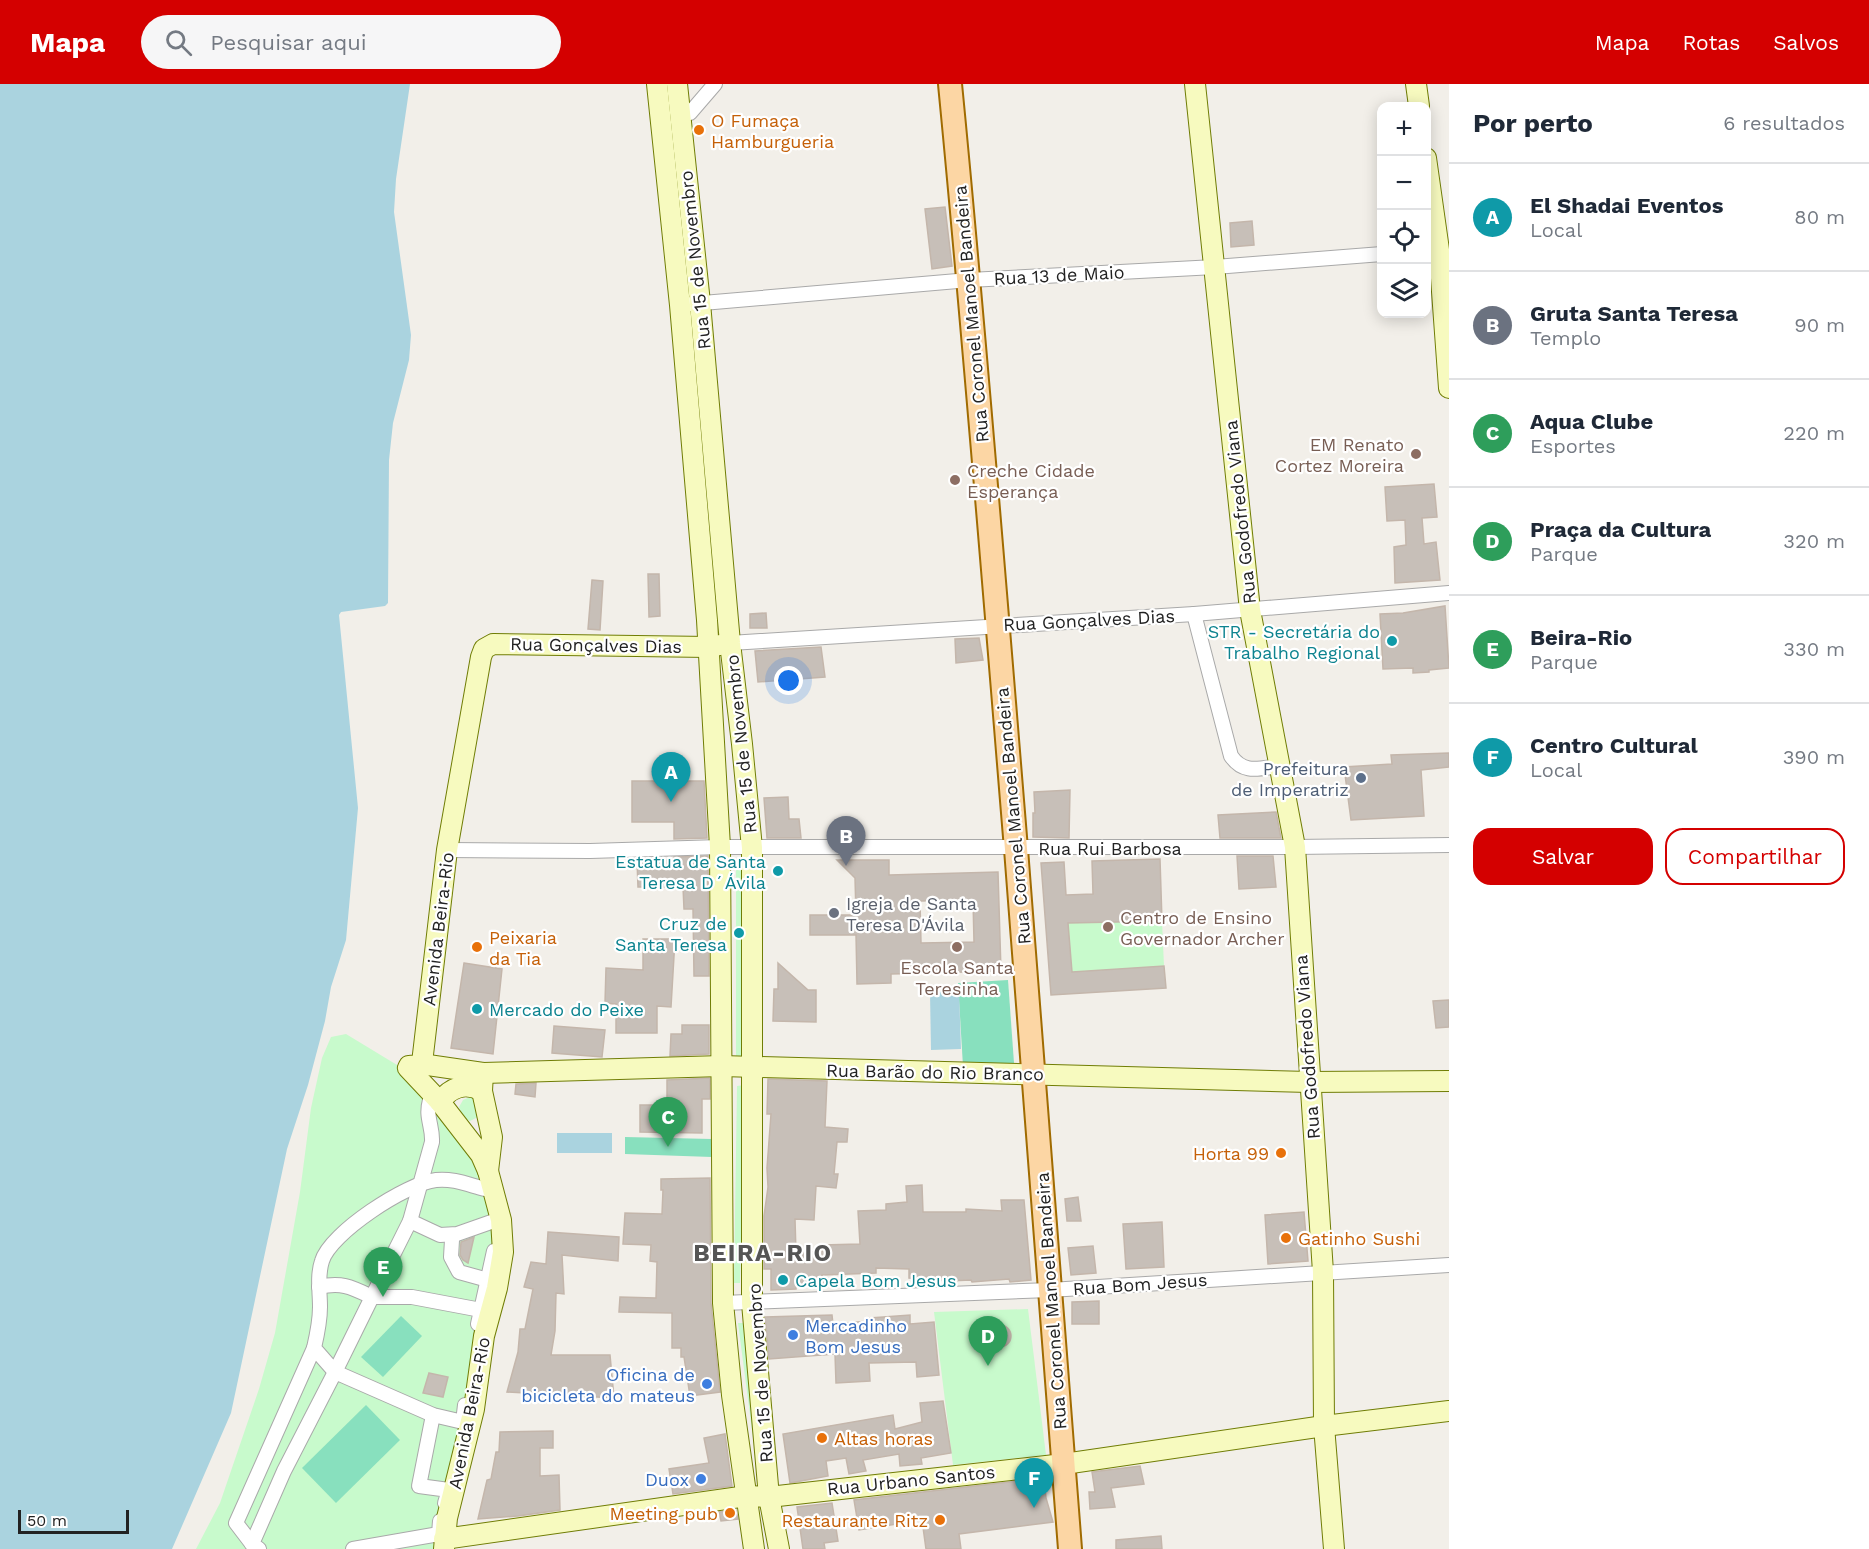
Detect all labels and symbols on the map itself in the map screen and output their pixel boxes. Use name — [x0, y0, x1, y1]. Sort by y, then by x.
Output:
place label: O Fumaça Hamburgueria — [711, 110, 834, 152]
marker: O Fumaça Hamburgueria — [692, 123, 706, 137]
street label: Rua 15 de Novembro — [675, 169, 715, 351]
street label: Rua Coronel Manoel Bandeira — [949, 185, 993, 443]
street label: Rua 13 de Maio — [993, 261, 1125, 289]
street label: Rua Godofredo Viana — [1220, 419, 1260, 605]
place label: EM Renato Cortez Moreira — [1275, 434, 1404, 476]
marker: EM Renato Cortez Moreira — [1409, 447, 1423, 461]
place label: Creche Cidade Esperança — [967, 460, 1095, 502]
marker: Creche Cidade Esperança — [948, 473, 962, 487]
street label: Rua Gonçalves Dias — [1003, 605, 1175, 635]
place label: STR - Secretária do Trabalho Regional — [1208, 621, 1380, 663]
street label: Rua Gonçalves Dias — [510, 633, 682, 657]
marker: STR - Secretária do Trabalho Regional — [1385, 634, 1399, 648]
street label: Rua 15 de Novembro — [721, 653, 761, 835]
your location — [774, 666, 803, 695]
street label: Rua Coronel Manoel Bandeira — [991, 687, 1035, 945]
pin: A — [652, 752, 690, 802]
place label: Prefeitura de Imperatriz — [1231, 758, 1349, 800]
marker: Prefeitura de Imperatriz — [1354, 771, 1368, 785]
pin: B — [826, 816, 866, 866]
street label: Rua Rui Barbosa — [1038, 838, 1182, 859]
street label: Avenida Beira-Rio — [418, 851, 458, 1007]
place label: Estatua de Santa Teresa D´Ávila — [615, 851, 766, 893]
marker: Estatua de Santa Teresa D´Ávila — [771, 864, 785, 878]
place label: Igreja de Santa Teresa D'Ávila — [846, 893, 977, 935]
marker: Igreja de Santa Teresa D'Ávila — [827, 906, 841, 920]
place label: Centro de Ensino Governador Archer — [1120, 907, 1285, 949]
place label: Cruz de Santa Teresa — [615, 913, 727, 955]
marker: Centro de Ensino Governador Archer — [1101, 920, 1115, 934]
marker: Cruz de Santa Teresa — [732, 926, 746, 940]
place label: Peixaria da Tia — [489, 927, 557, 969]
marker: Peixaria da Tia — [470, 940, 484, 954]
marker: Escola Santa Teresinha — [950, 940, 964, 954]
street label: Rua Godofredo Viana — [1290, 954, 1324, 1140]
place label: Escola Santa Teresinha — [900, 957, 1014, 999]
place label: Mercado do Peixe — [489, 999, 644, 1020]
marker: Mercado do Peixe — [470, 1002, 484, 1016]
street label: Rua Barão do Rio Branco — [826, 1060, 1044, 1084]
pin: C — [648, 1098, 688, 1147]
place label: Horta 99 — [1193, 1143, 1269, 1164]
marker: Horta 99 — [1274, 1146, 1288, 1160]
street label: Rua Coronel Manoel Bandeira — [1032, 1172, 1070, 1430]
place label: Gatinho Sushi — [1298, 1228, 1420, 1249]
marker: Gatinho Sushi — [1279, 1231, 1293, 1245]
district label: BEIRA-RIO — [693, 1239, 833, 1267]
pin: E — [364, 1248, 403, 1297]
street label: Rua Bom Jesus — [1072, 1269, 1208, 1299]
place label: Capela Bom Jesus — [795, 1270, 957, 1291]
marker: Capela Bom Jesus — [776, 1273, 790, 1287]
street label: Rua 15 de Novembro — [743, 1283, 777, 1463]
place label: Mercadinho Bom Jesus — [805, 1315, 907, 1357]
pin: D — [968, 1316, 1008, 1366]
marker: Mercadinho Bom Jesus — [786, 1328, 800, 1342]
street label: Avenida Beira-Rio — [444, 1335, 494, 1491]
place label: Oficina de bicicleta do mateus — [521, 1364, 695, 1406]
marker: Oficina de bicicleta do mateus — [700, 1377, 714, 1391]
place label: Altas horas — [834, 1428, 933, 1449]
marker: Altas horas — [815, 1431, 829, 1445]
pin: F — [1014, 1458, 1054, 1508]
street label: Rua Urbano Santos — [826, 1461, 996, 1499]
place label: Duox — [645, 1469, 689, 1490]
marker: Duox — [694, 1472, 708, 1486]
place label: Meeting pub — [609, 1503, 718, 1524]
marker: Meeting pub — [723, 1506, 737, 1520]
scale bar — [18, 1507, 129, 1534]
place label: Restaurante Ritz — [781, 1510, 928, 1531]
marker: Restaurante Ritz — [933, 1513, 947, 1527]

